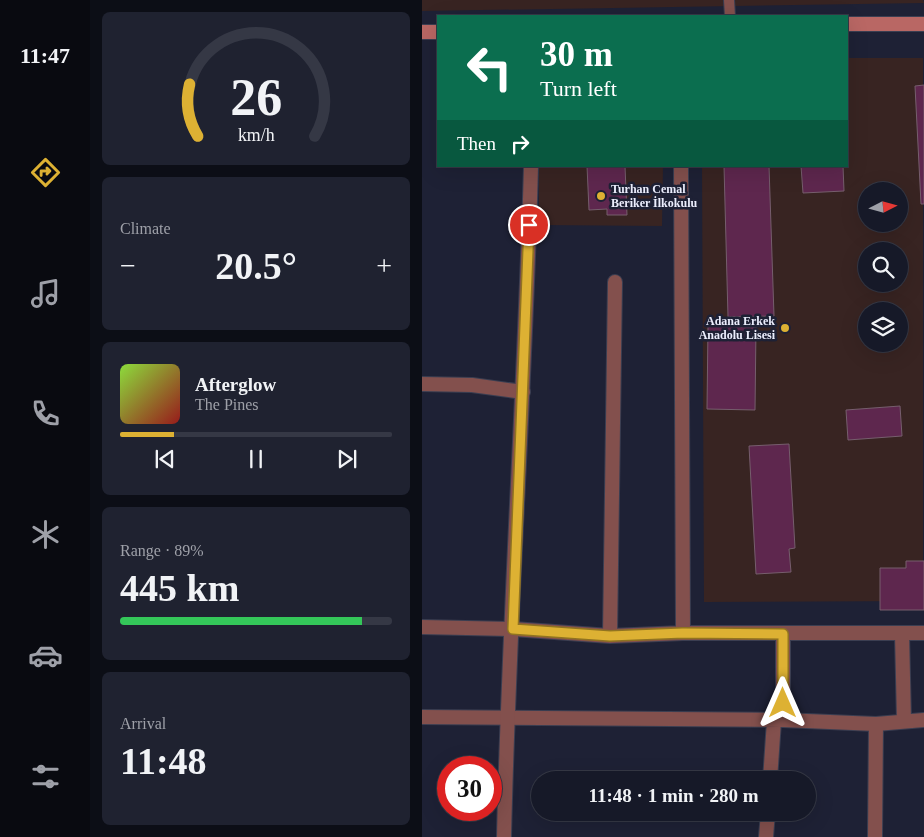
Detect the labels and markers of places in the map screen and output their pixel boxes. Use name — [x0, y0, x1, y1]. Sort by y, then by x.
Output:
place label: Turhan Cemal Beriker İlkokulu — [611, 182, 697, 210]
marker: Turhan Cemal Beriker İlkokulu — [595, 190, 607, 202]
pin — [508, 204, 550, 246]
place label: Adana Erkek Anadolu Lisesi — [699, 314, 776, 342]
marker: Adana Erkek Anadolu Lisesi — [779, 322, 791, 334]

